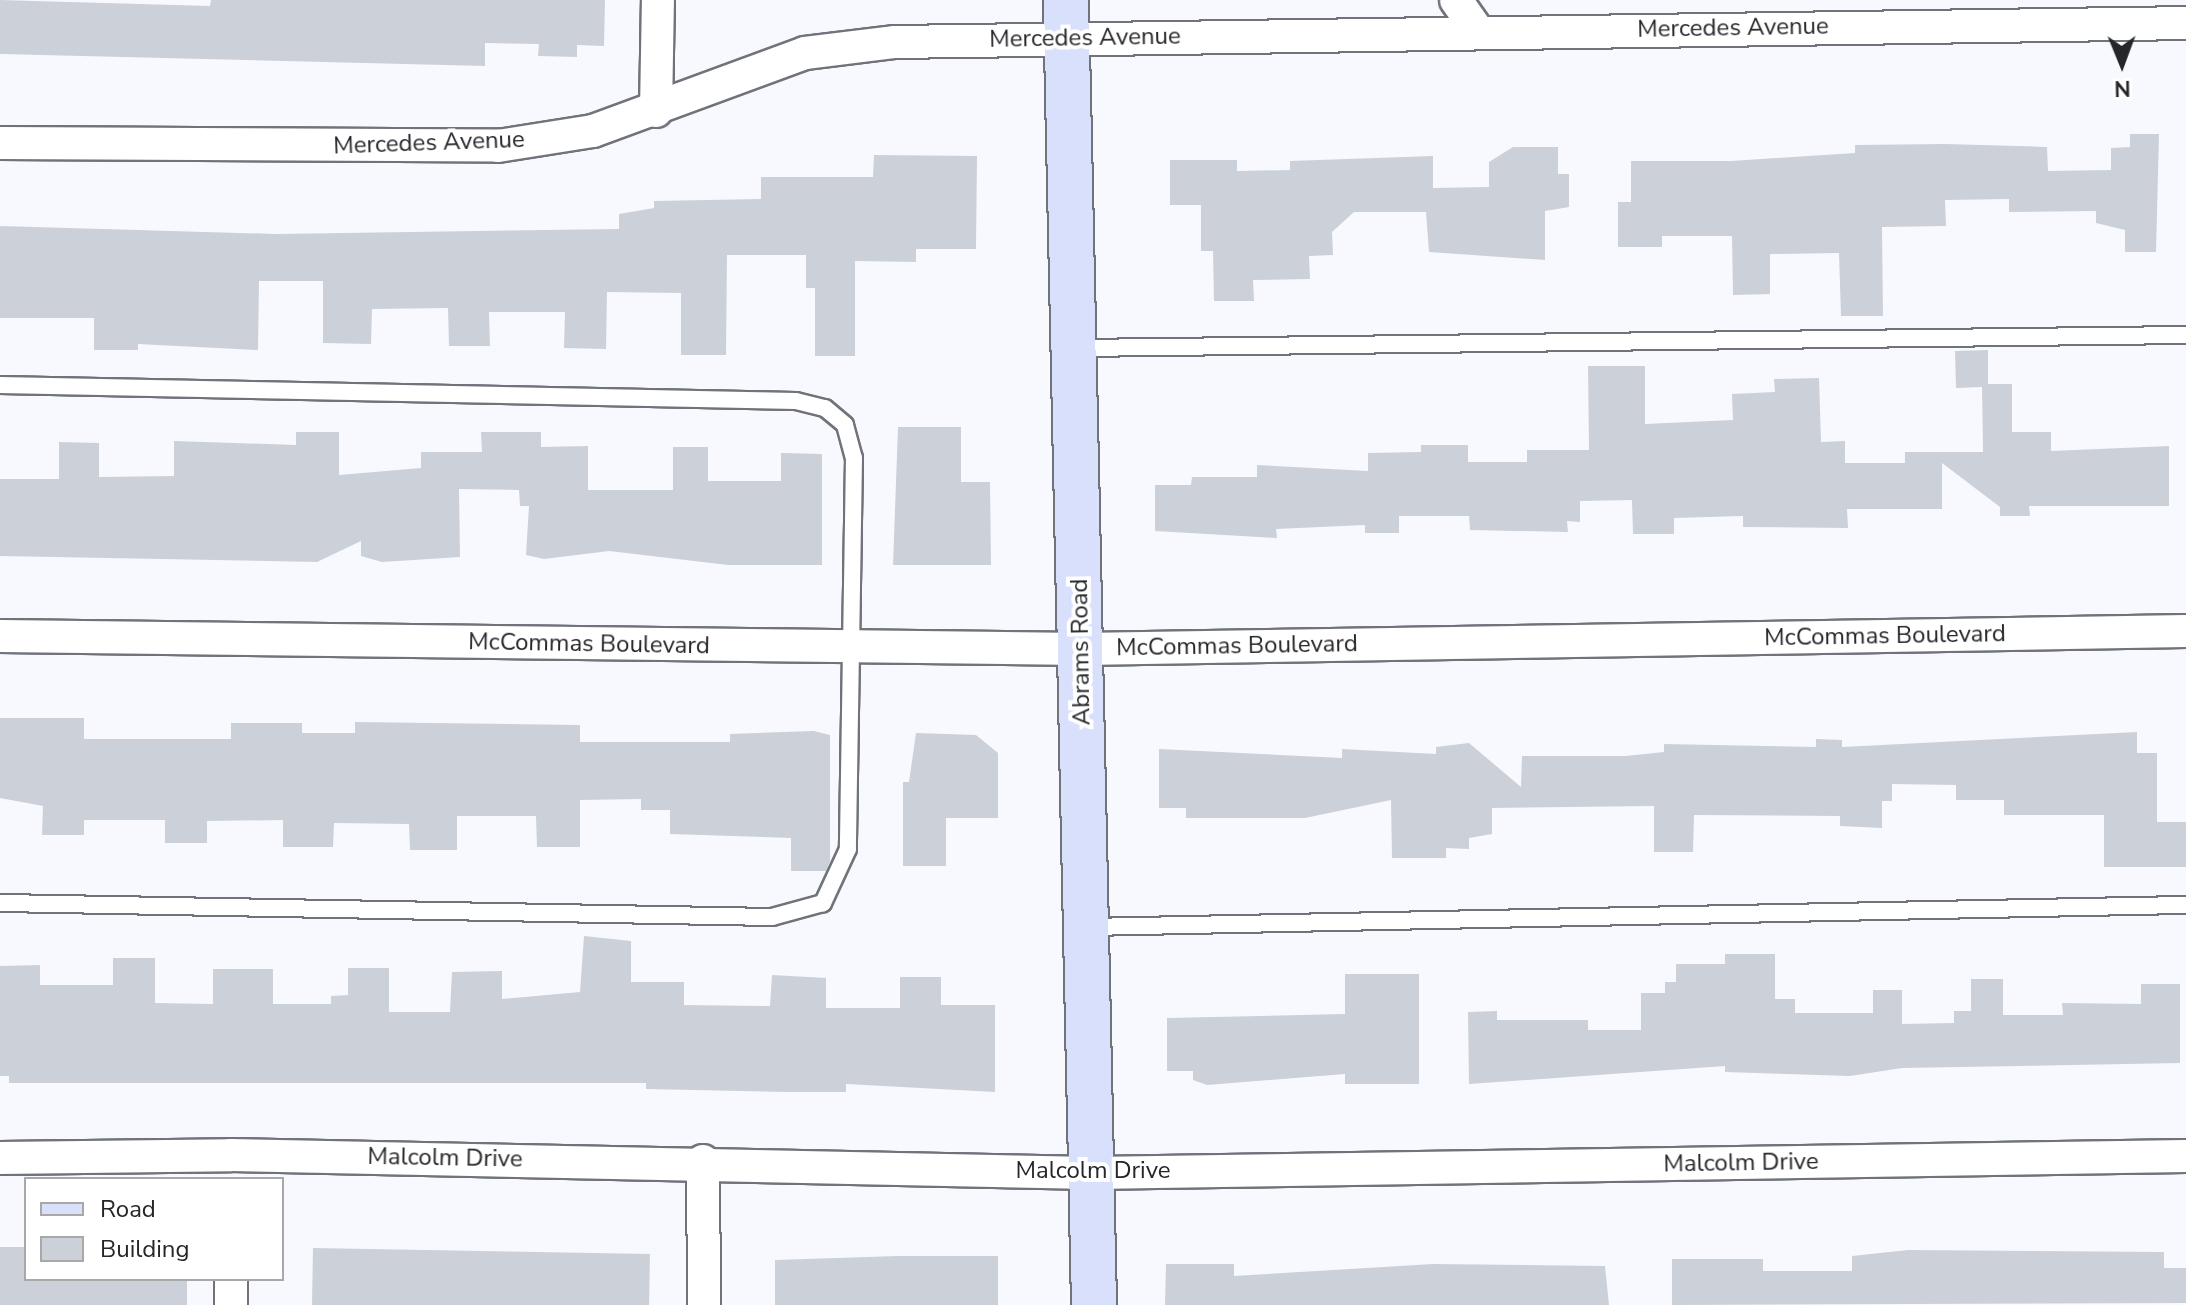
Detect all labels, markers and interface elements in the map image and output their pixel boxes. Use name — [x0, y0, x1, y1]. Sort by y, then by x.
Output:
street label: Mercedes Avenue — [1637, 12, 1829, 44]
street label: Mercedes Avenue — [989, 22, 1181, 54]
north arrow — [2082, 24, 2162, 104]
text: N — [2114, 73, 2131, 103]
street label: Mercedes Avenue — [333, 125, 525, 161]
street label: Abrams Road — [1065, 578, 1097, 726]
street label: McCommas Boulevard — [1764, 619, 2006, 653]
street label: McCommas Boulevard — [468, 627, 710, 661]
street label: McCommas Boulevard — [1116, 629, 1358, 663]
street label: Malcolm Drive — [367, 1142, 523, 1174]
street label: Malcolm Drive — [1663, 1147, 1819, 1179]
street label: Malcolm Drive — [1015, 1157, 1171, 1185]
legend — [24, 1177, 284, 1281]
text: Road — [100, 1193, 156, 1225]
text: Building — [100, 1233, 190, 1265]

